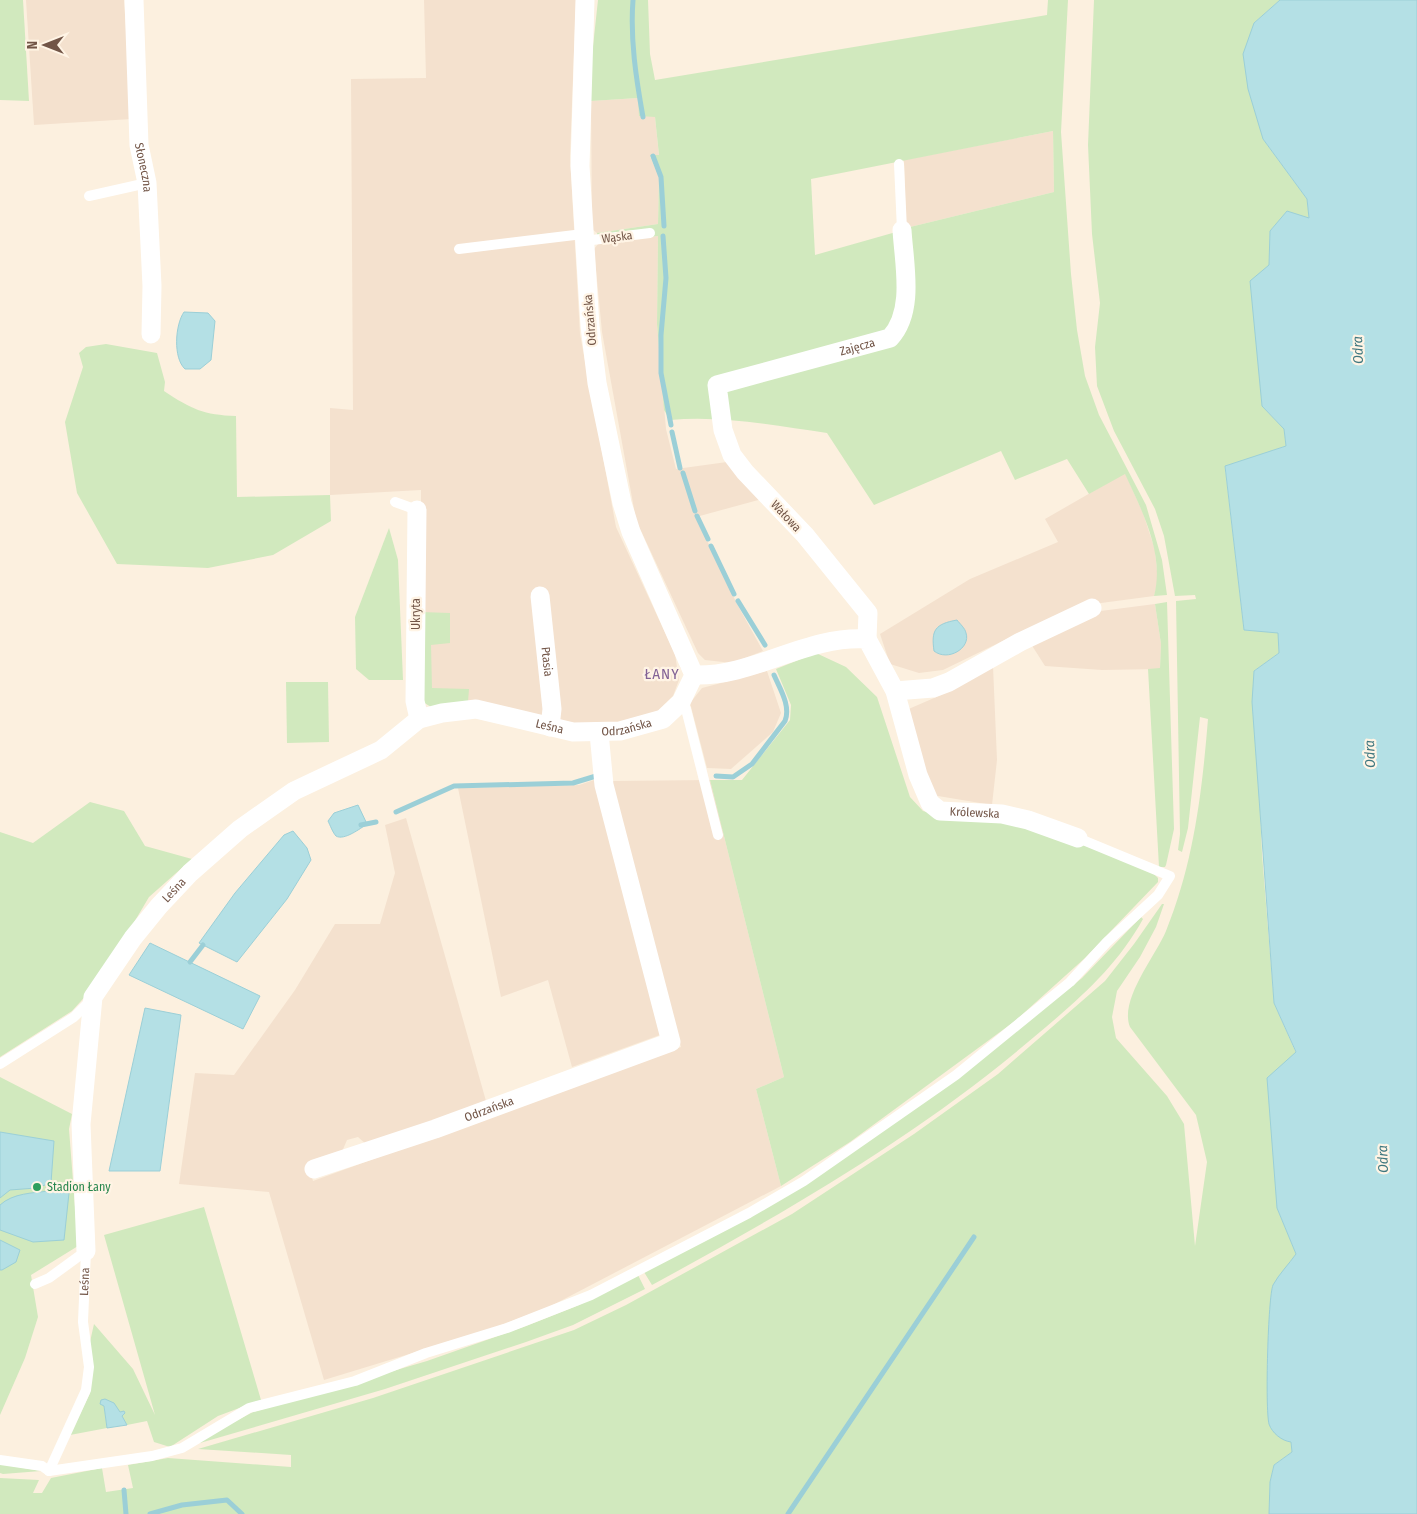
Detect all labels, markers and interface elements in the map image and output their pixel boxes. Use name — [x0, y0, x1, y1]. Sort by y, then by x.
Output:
north arrow — [20, 20, 70, 70]
text: N — [24, 41, 41, 49]
street label: Słoneczna — [132, 142, 154, 193]
street label: Wąska — [601, 228, 633, 246]
street label: Odrzańska — [581, 294, 599, 346]
street label: Zajęcza — [838, 335, 877, 358]
water label: Odra — [1349, 336, 1367, 364]
street label: Wałowa — [768, 497, 804, 535]
street label: Ukryta — [409, 598, 423, 630]
street label: Ptasia — [538, 646, 556, 677]
district label: ŁANY — [644, 665, 680, 683]
street label: Odrzańska — [601, 715, 653, 738]
street label: Leśna — [534, 716, 565, 737]
water label: Odra — [1361, 740, 1379, 768]
street label: Królewska — [949, 804, 1000, 821]
street label: Leśna — [159, 875, 189, 905]
street label: Odrzańska — [463, 1094, 516, 1125]
water label: Odra — [1374, 1145, 1392, 1173]
place label: Stadion Łany — [47, 1180, 111, 1194]
marker: Stadion Łany — [31, 1181, 43, 1193]
street label: Leśna — [77, 1267, 92, 1296]

